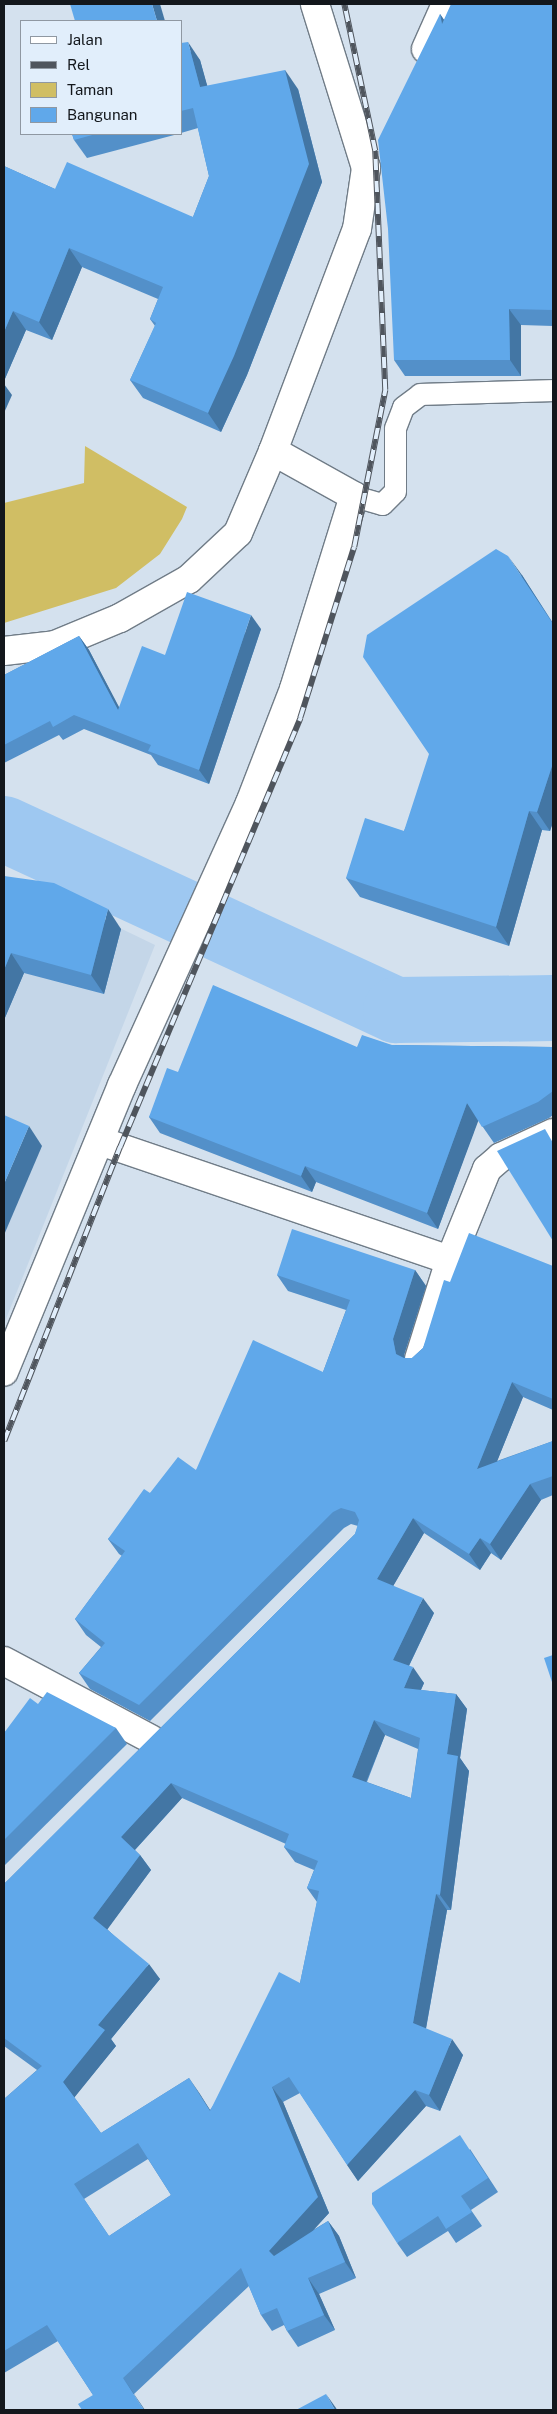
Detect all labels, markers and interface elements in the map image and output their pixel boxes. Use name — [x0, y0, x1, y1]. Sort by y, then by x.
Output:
legend — [20, 20, 182, 135]
text: Jalan — [67, 31, 103, 48]
text: Rel — [67, 56, 90, 73]
text: Taman — [67, 81, 113, 98]
text: Bangunan — [67, 106, 138, 123]

